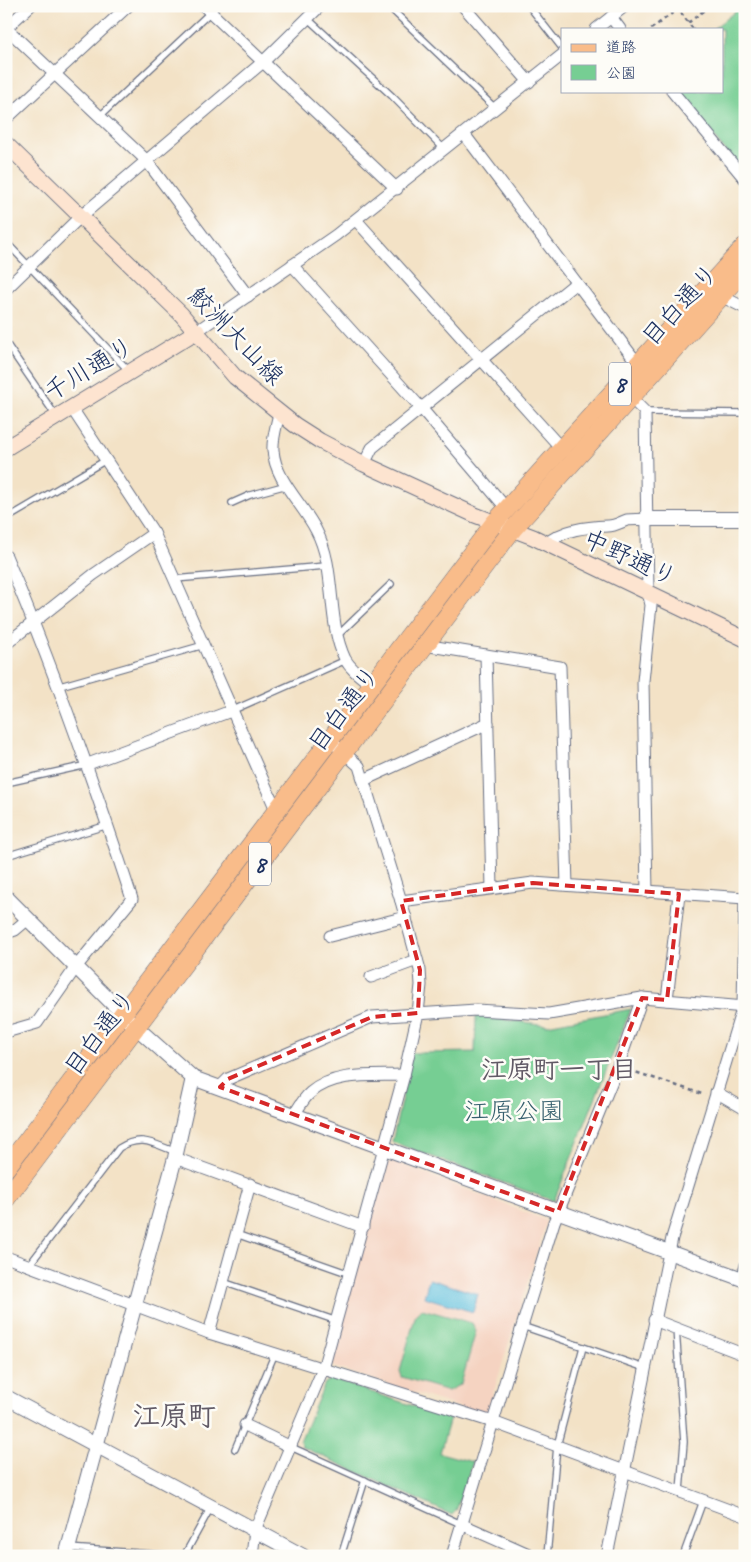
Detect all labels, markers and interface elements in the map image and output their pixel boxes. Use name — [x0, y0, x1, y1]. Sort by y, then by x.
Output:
legend — [561, 28, 724, 92]
text: 道路 — [606, 38, 636, 57]
text: 公園 — [606, 64, 636, 83]
street label: 目白通り — [635, 257, 725, 353]
street label: 鮫洲大山線 — [181, 280, 291, 392]
street label: 千川通り — [38, 330, 140, 408]
road number: 8 — [609, 362, 631, 406]
street label: 中野通り — [578, 522, 682, 594]
street label: 目白通り — [301, 659, 387, 759]
road number: 8 — [249, 842, 271, 886]
street label: 目白通り — [57, 983, 143, 1083]
district label: 江原町一丁目 — [481, 1053, 637, 1086]
park label: 江原公園 — [464, 1095, 564, 1127]
district label: 江原町 — [132, 1398, 216, 1433]

